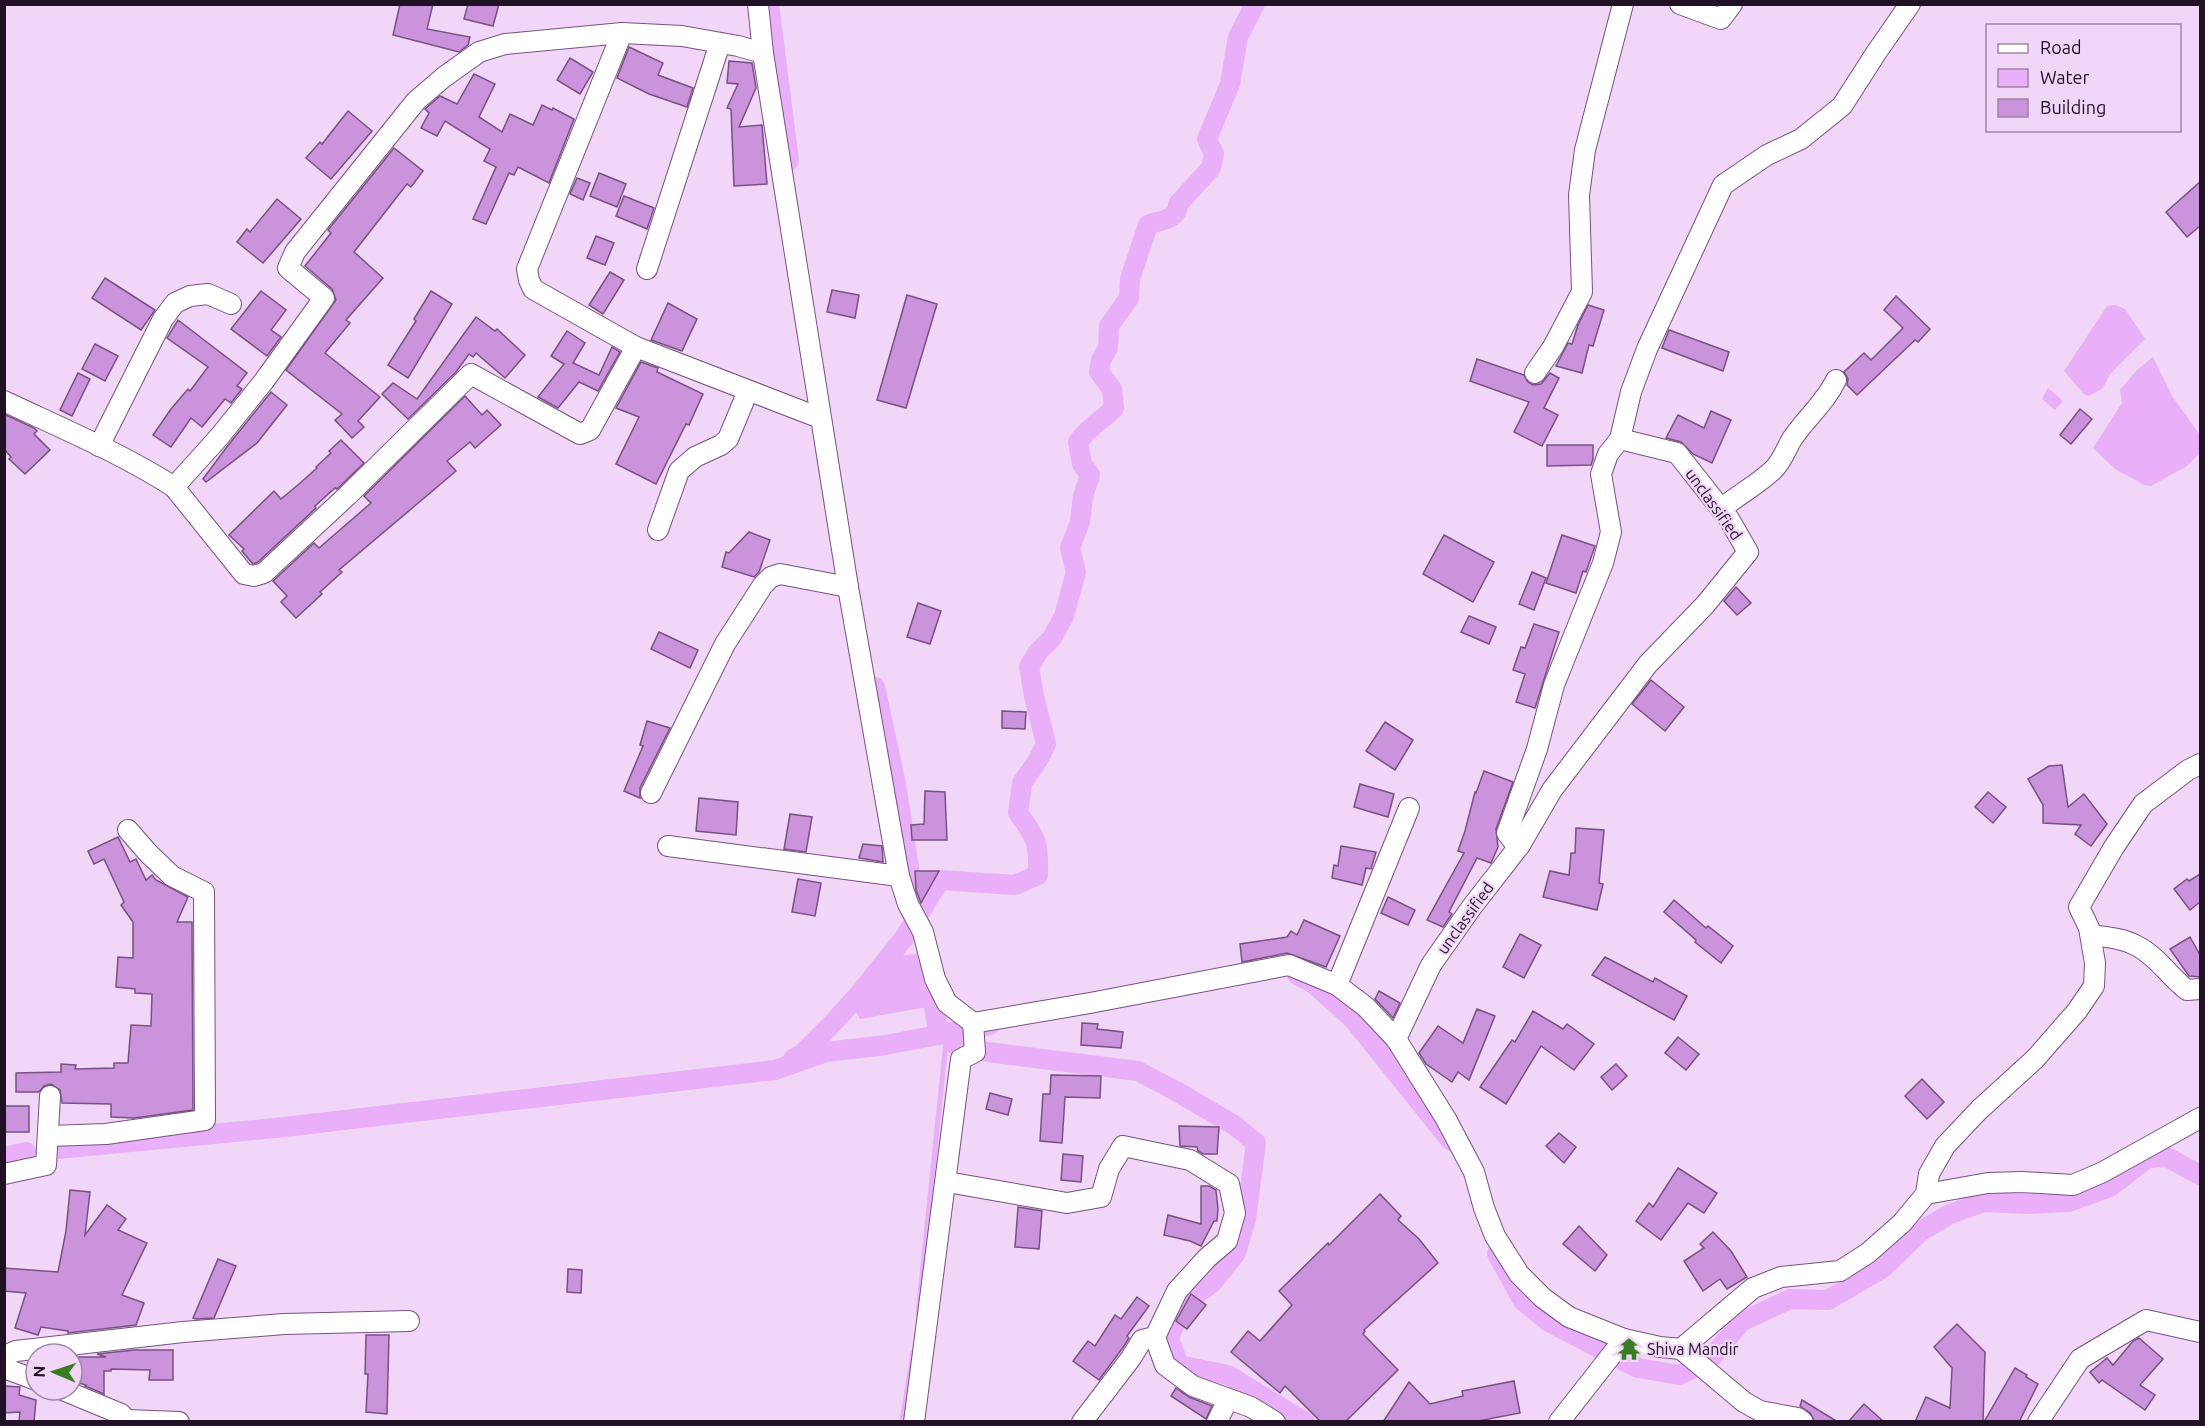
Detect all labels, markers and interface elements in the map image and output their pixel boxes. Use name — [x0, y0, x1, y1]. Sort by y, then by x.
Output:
legend — [1986, 24, 2181, 132]
text: Road — [2040, 37, 2082, 57]
text: Water — [2040, 67, 2090, 87]
text: Building — [2040, 97, 2106, 117]
street label: unclassified — [1682, 465, 1746, 543]
street label: unclassified — [1433, 879, 1497, 957]
temple icon: Shiva Mandir — [1616, 1336, 1642, 1362]
place label: Shiva Mandir — [1647, 1340, 1739, 1358]
north arrow — [24, 1342, 84, 1402]
text: N — [30, 1365, 48, 1378]

